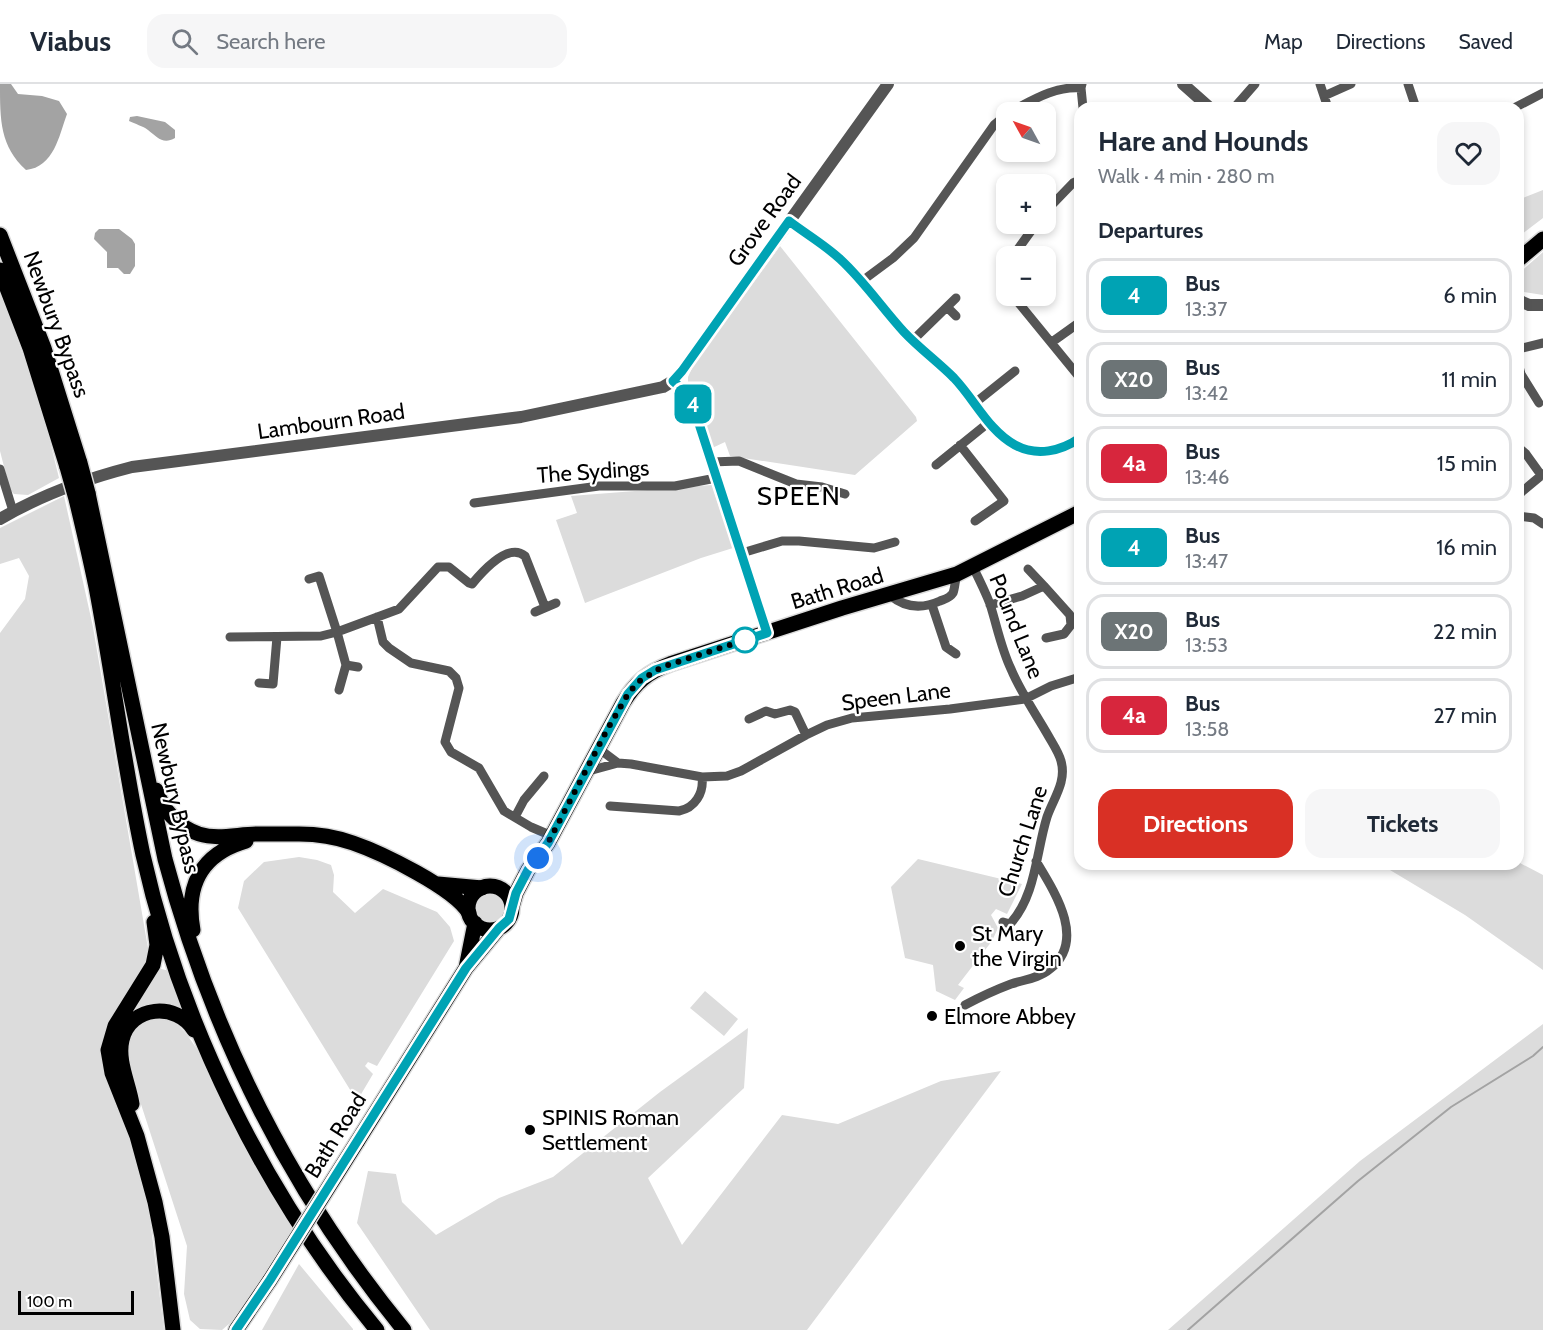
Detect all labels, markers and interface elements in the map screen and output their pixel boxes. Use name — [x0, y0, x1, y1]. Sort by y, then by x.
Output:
search box — [147, 14, 567, 68]
text: Viabus — [30, 24, 111, 58]
icon: search — [168, 25, 201, 58]
text: Search here — [216, 28, 325, 55]
text: Map — [1264, 29, 1303, 54]
text: Directions — [1336, 29, 1425, 54]
text: Saved — [1458, 29, 1513, 54]
north arrow — [996, 102, 1056, 162]
map controls — [996, 102, 1056, 306]
button: heart — [1437, 122, 1500, 185]
text: Hare and Hounds — [1098, 124, 1308, 158]
text: Walk · 4 min · 280 m — [1098, 164, 1275, 188]
street label: Grove Road — [722, 169, 807, 272]
button: + — [996, 174, 1056, 234]
text: Departures — [1098, 217, 1203, 244]
button: − — [996, 246, 1056, 306]
street label: Newbury Bypass — [18, 247, 96, 401]
text: Bus — [1185, 270, 1220, 297]
text: 6 min — [1443, 282, 1497, 309]
text: 4 — [1127, 283, 1141, 308]
text: 13:37 — [1185, 297, 1227, 321]
text: Bus — [1185, 354, 1220, 381]
text: 11 min — [1441, 366, 1497, 393]
text: X20 — [1114, 367, 1154, 392]
text: 13:42 — [1185, 381, 1229, 405]
line badge: 4 — [674, 384, 712, 424]
text: 4 — [686, 392, 700, 417]
street label: Lambourn Road — [256, 398, 407, 445]
text: Bus — [1185, 438, 1220, 465]
text: 15 min — [1437, 450, 1497, 477]
text: 4a — [1122, 451, 1146, 476]
street label: The Sydings — [536, 454, 650, 489]
text: 13:46 — [1185, 465, 1229, 489]
district label: SPEEN — [757, 480, 841, 512]
text: Bus — [1185, 522, 1220, 549]
text: 16 min — [1436, 534, 1497, 561]
text: 4 — [1127, 535, 1141, 560]
text: 13:47 — [1185, 549, 1228, 573]
street label: Bath Road — [788, 562, 887, 615]
street label: Pound Lane — [983, 570, 1050, 682]
text: Bus — [1185, 606, 1220, 633]
text: 22 min — [1433, 618, 1497, 645]
text: X20 — [1114, 619, 1154, 644]
unlabelled marker — [732, 627, 758, 653]
text: 13:53 — [1185, 633, 1228, 657]
street label: Speen Lane — [840, 676, 952, 717]
text: Bus — [1185, 690, 1220, 717]
text: 27 min — [1433, 702, 1497, 729]
text: 4a — [1122, 703, 1146, 728]
text: 13:58 — [1185, 717, 1229, 741]
street label: Newbury Bypass — [145, 720, 206, 876]
street label: Church Lane — [992, 782, 1053, 900]
button: Directions — [1098, 789, 1293, 858]
button: Tickets — [1305, 789, 1500, 858]
your location — [523, 843, 553, 873]
place label: St Mary the Virgin — [972, 920, 1062, 972]
marker: St Mary the Virgin — [953, 939, 967, 953]
place label: Elmore Abbey — [944, 1003, 1076, 1030]
marker: Elmore Abbey — [925, 1009, 939, 1023]
street label: Bath Road — [299, 1088, 372, 1183]
place label: SPINIS Roman Settlement — [542, 1104, 679, 1156]
marker: SPINIS Roman Settlement — [523, 1123, 537, 1137]
scale bar — [18, 1288, 134, 1316]
text: 100 m — [27, 1292, 72, 1311]

